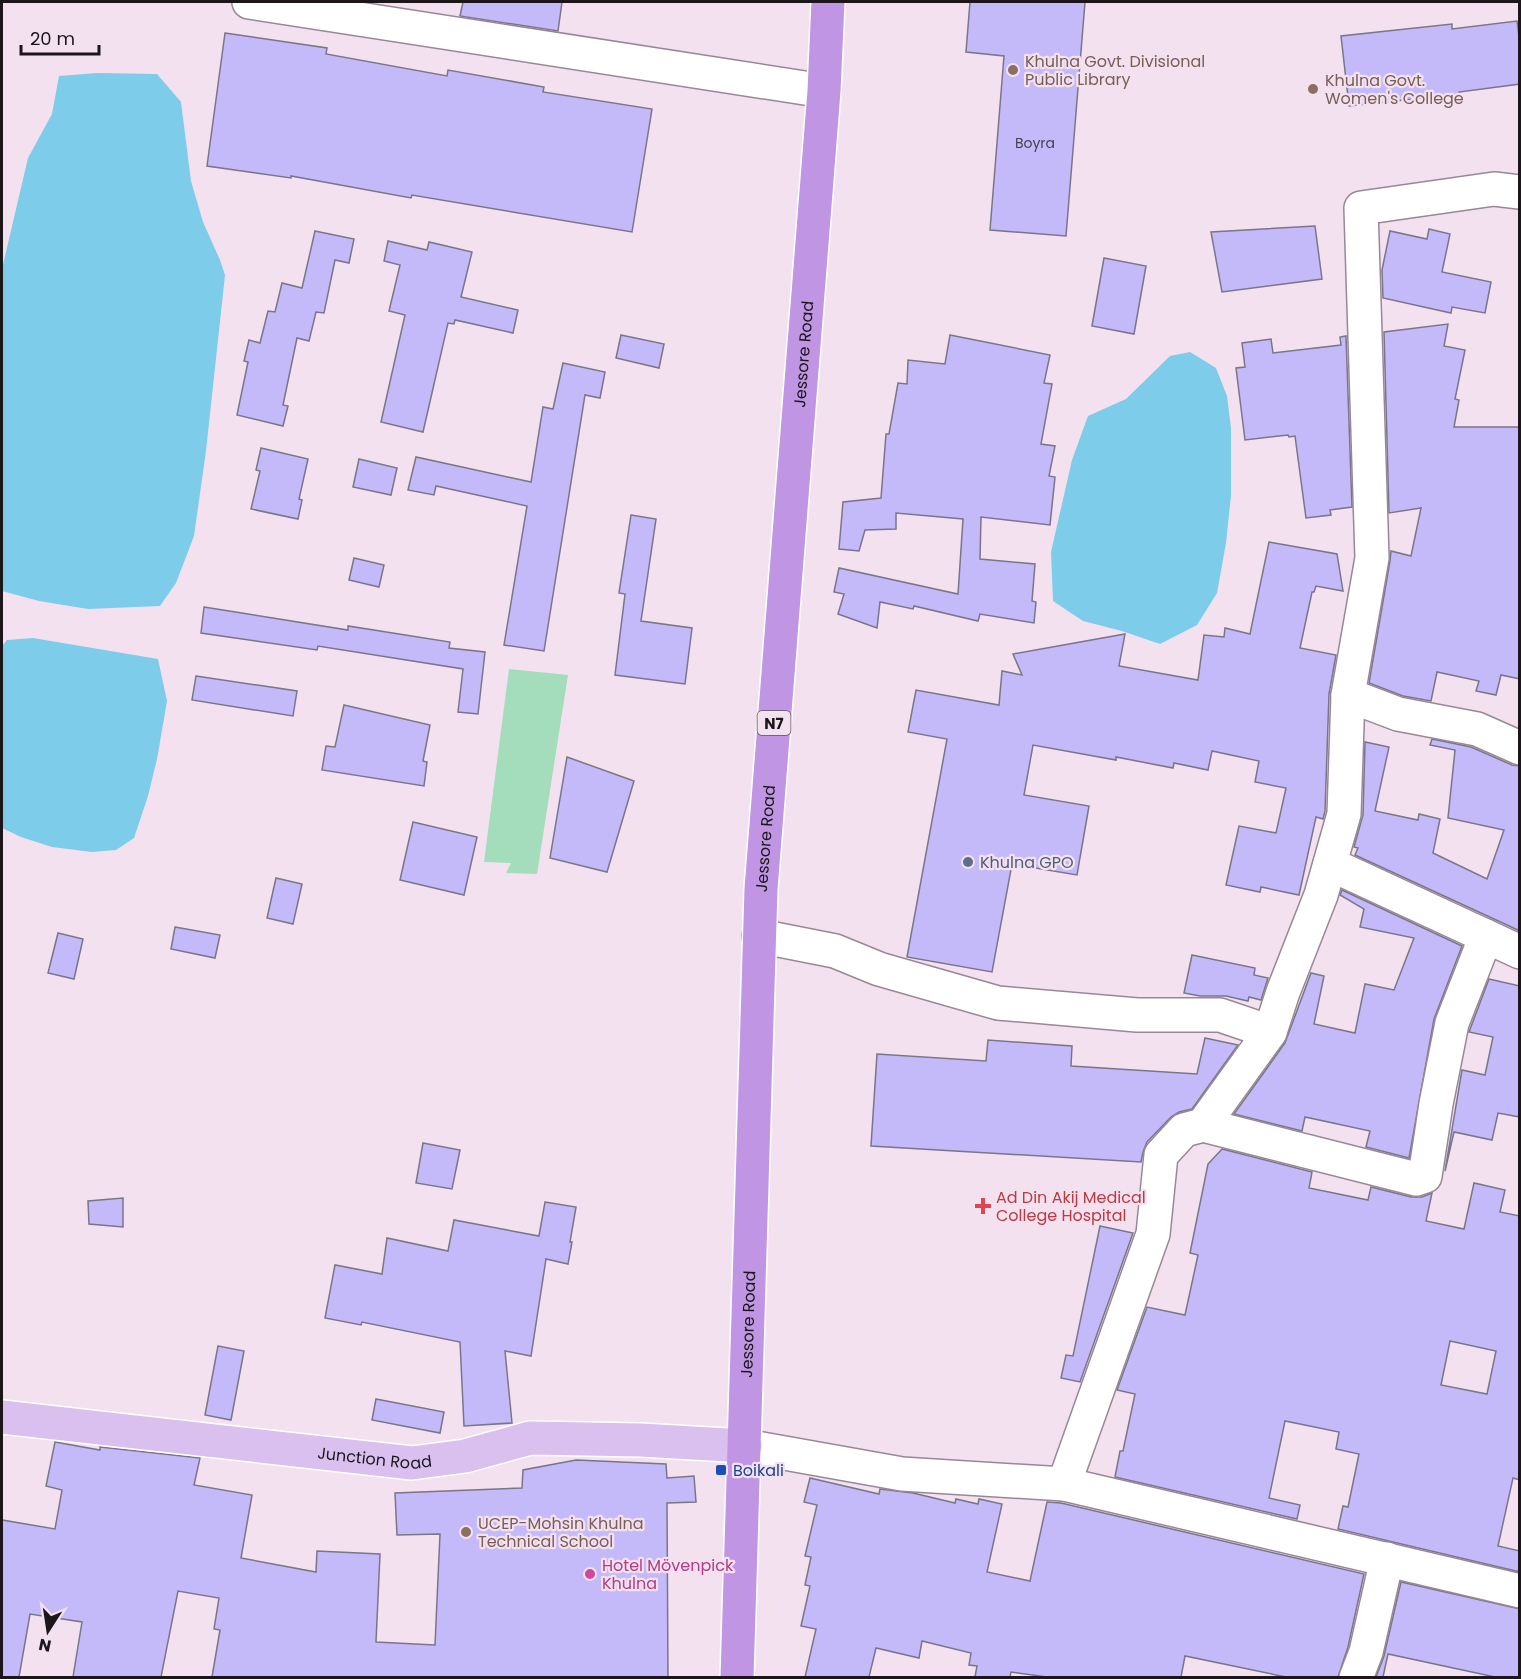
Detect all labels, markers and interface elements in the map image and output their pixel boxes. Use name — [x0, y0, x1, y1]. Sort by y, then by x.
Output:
scale bar — [21, 18, 99, 56]
text: 20 m — [30, 26, 75, 51]
place label: Khulna Govt. Divisional Public Library — [1025, 50, 1205, 91]
marker: Khulna Govt. Divisional Public Library — [1006, 63, 1020, 77]
place label: Khulna Govt. Women's College — [1325, 69, 1464, 110]
marker: Khulna Govt. Women's College — [1306, 82, 1320, 96]
house number: Boyra — [1015, 133, 1055, 153]
street label: Jessore Road — [788, 300, 819, 408]
road number: N7 — [758, 711, 790, 735]
street label: Jessore Road — [749, 784, 781, 893]
place label: Khulna GPO — [980, 851, 1074, 874]
marker: Khulna GPO — [961, 855, 975, 869]
place label: Ad Din Akij Medical College Hospital — [996, 1186, 1146, 1227]
marker: Ad Din Akij Medical College Hospital — [974, 1197, 992, 1215]
street label: Jessore Road — [735, 1270, 761, 1378]
street label: Junction Road — [316, 1441, 433, 1475]
place label: Boikali — [733, 1459, 784, 1482]
marker: Boikali — [714, 1463, 728, 1477]
place label: UCEP-Mohsin Khulna Technical School — [478, 1512, 644, 1553]
marker: UCEP-Mohsin Khulna Technical School — [459, 1525, 473, 1539]
place label: Hotel Mövenpick Khulna — [602, 1554, 734, 1595]
marker: Hotel Mövenpick Khulna — [583, 1567, 597, 1581]
north arrow — [18, 1601, 78, 1661]
text: N — [37, 1633, 53, 1658]

